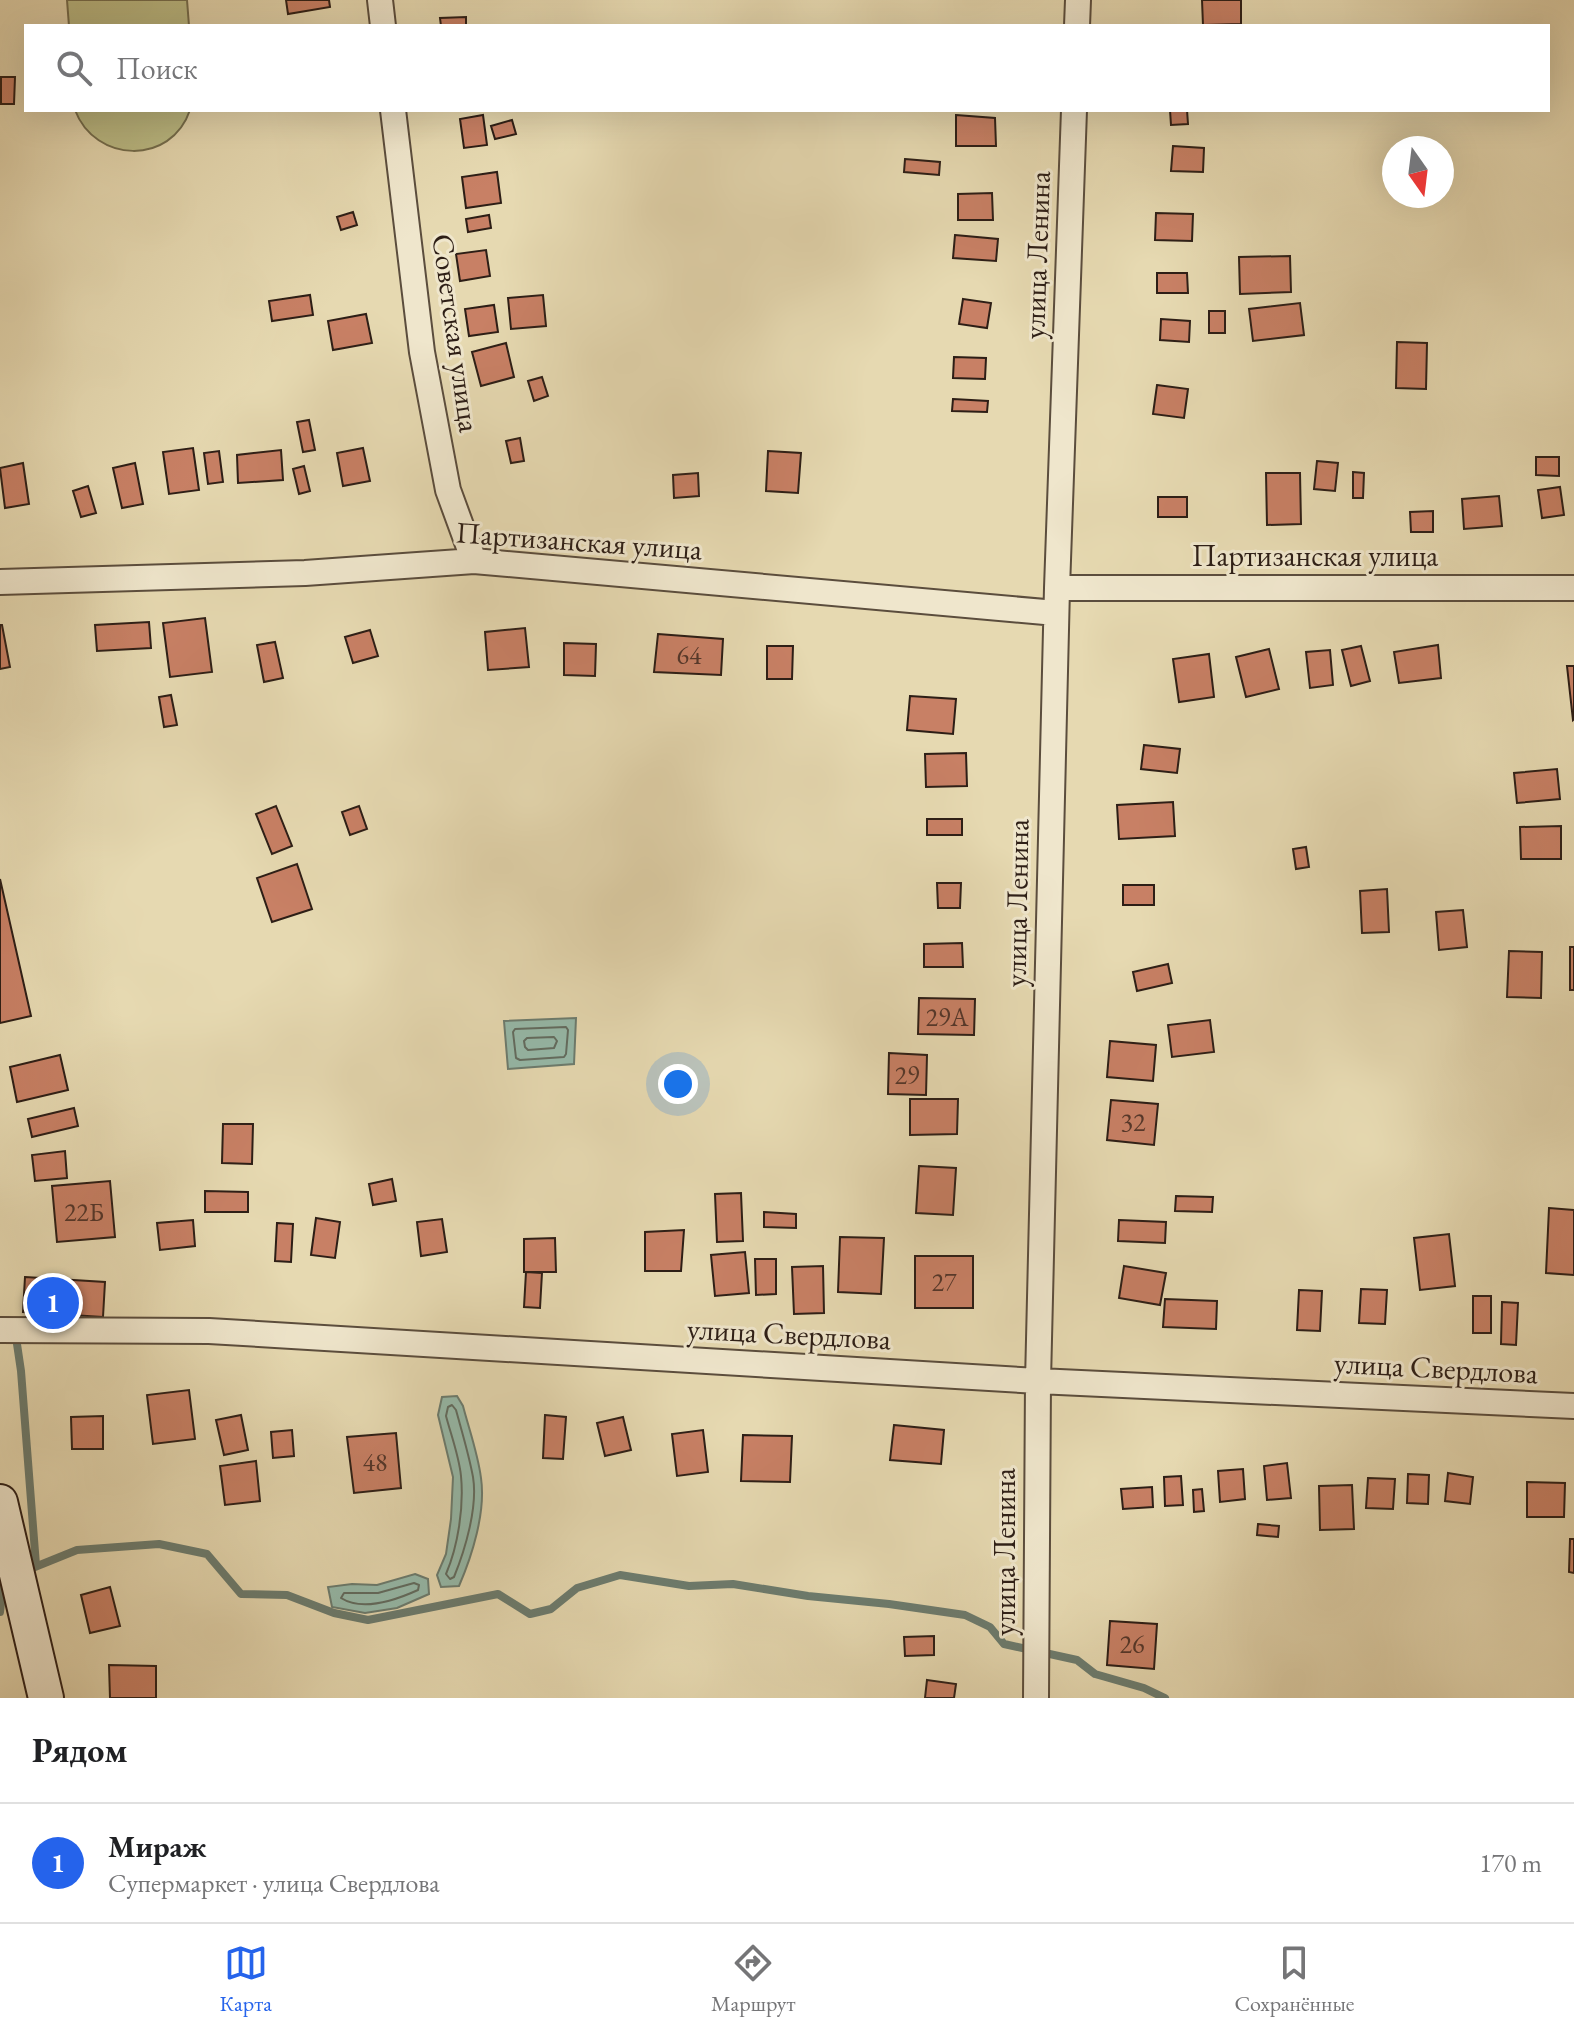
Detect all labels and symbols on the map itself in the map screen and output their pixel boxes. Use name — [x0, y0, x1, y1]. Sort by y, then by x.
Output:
north arrow — [1382, 136, 1454, 208]
street label: улица Ленина — [1014, 170, 1059, 340]
street label: Советская улица — [423, 231, 490, 435]
street label: Партизанская улица — [455, 512, 703, 569]
street label: Партизанская улица — [1192, 536, 1438, 575]
house number: 64 — [677, 638, 702, 672]
street label: улица Ленина — [996, 819, 1037, 987]
house number: 29А — [926, 1000, 969, 1034]
house number: 29 — [895, 1058, 920, 1092]
your location — [658, 1064, 698, 1104]
house number: 32 — [1121, 1105, 1146, 1139]
house number: 22Б — [64, 1195, 104, 1229]
house number: 27 — [932, 1265, 957, 1299]
pin: 1 — [27, 1273, 79, 1333]
street label: улица Свердлова — [686, 1309, 892, 1358]
street label: улица Свердлова — [1333, 1343, 1539, 1392]
house number: 48 — [363, 1445, 387, 1479]
street label: улица Ленина — [985, 1468, 1024, 1636]
house number: 26 — [1120, 1627, 1144, 1661]

